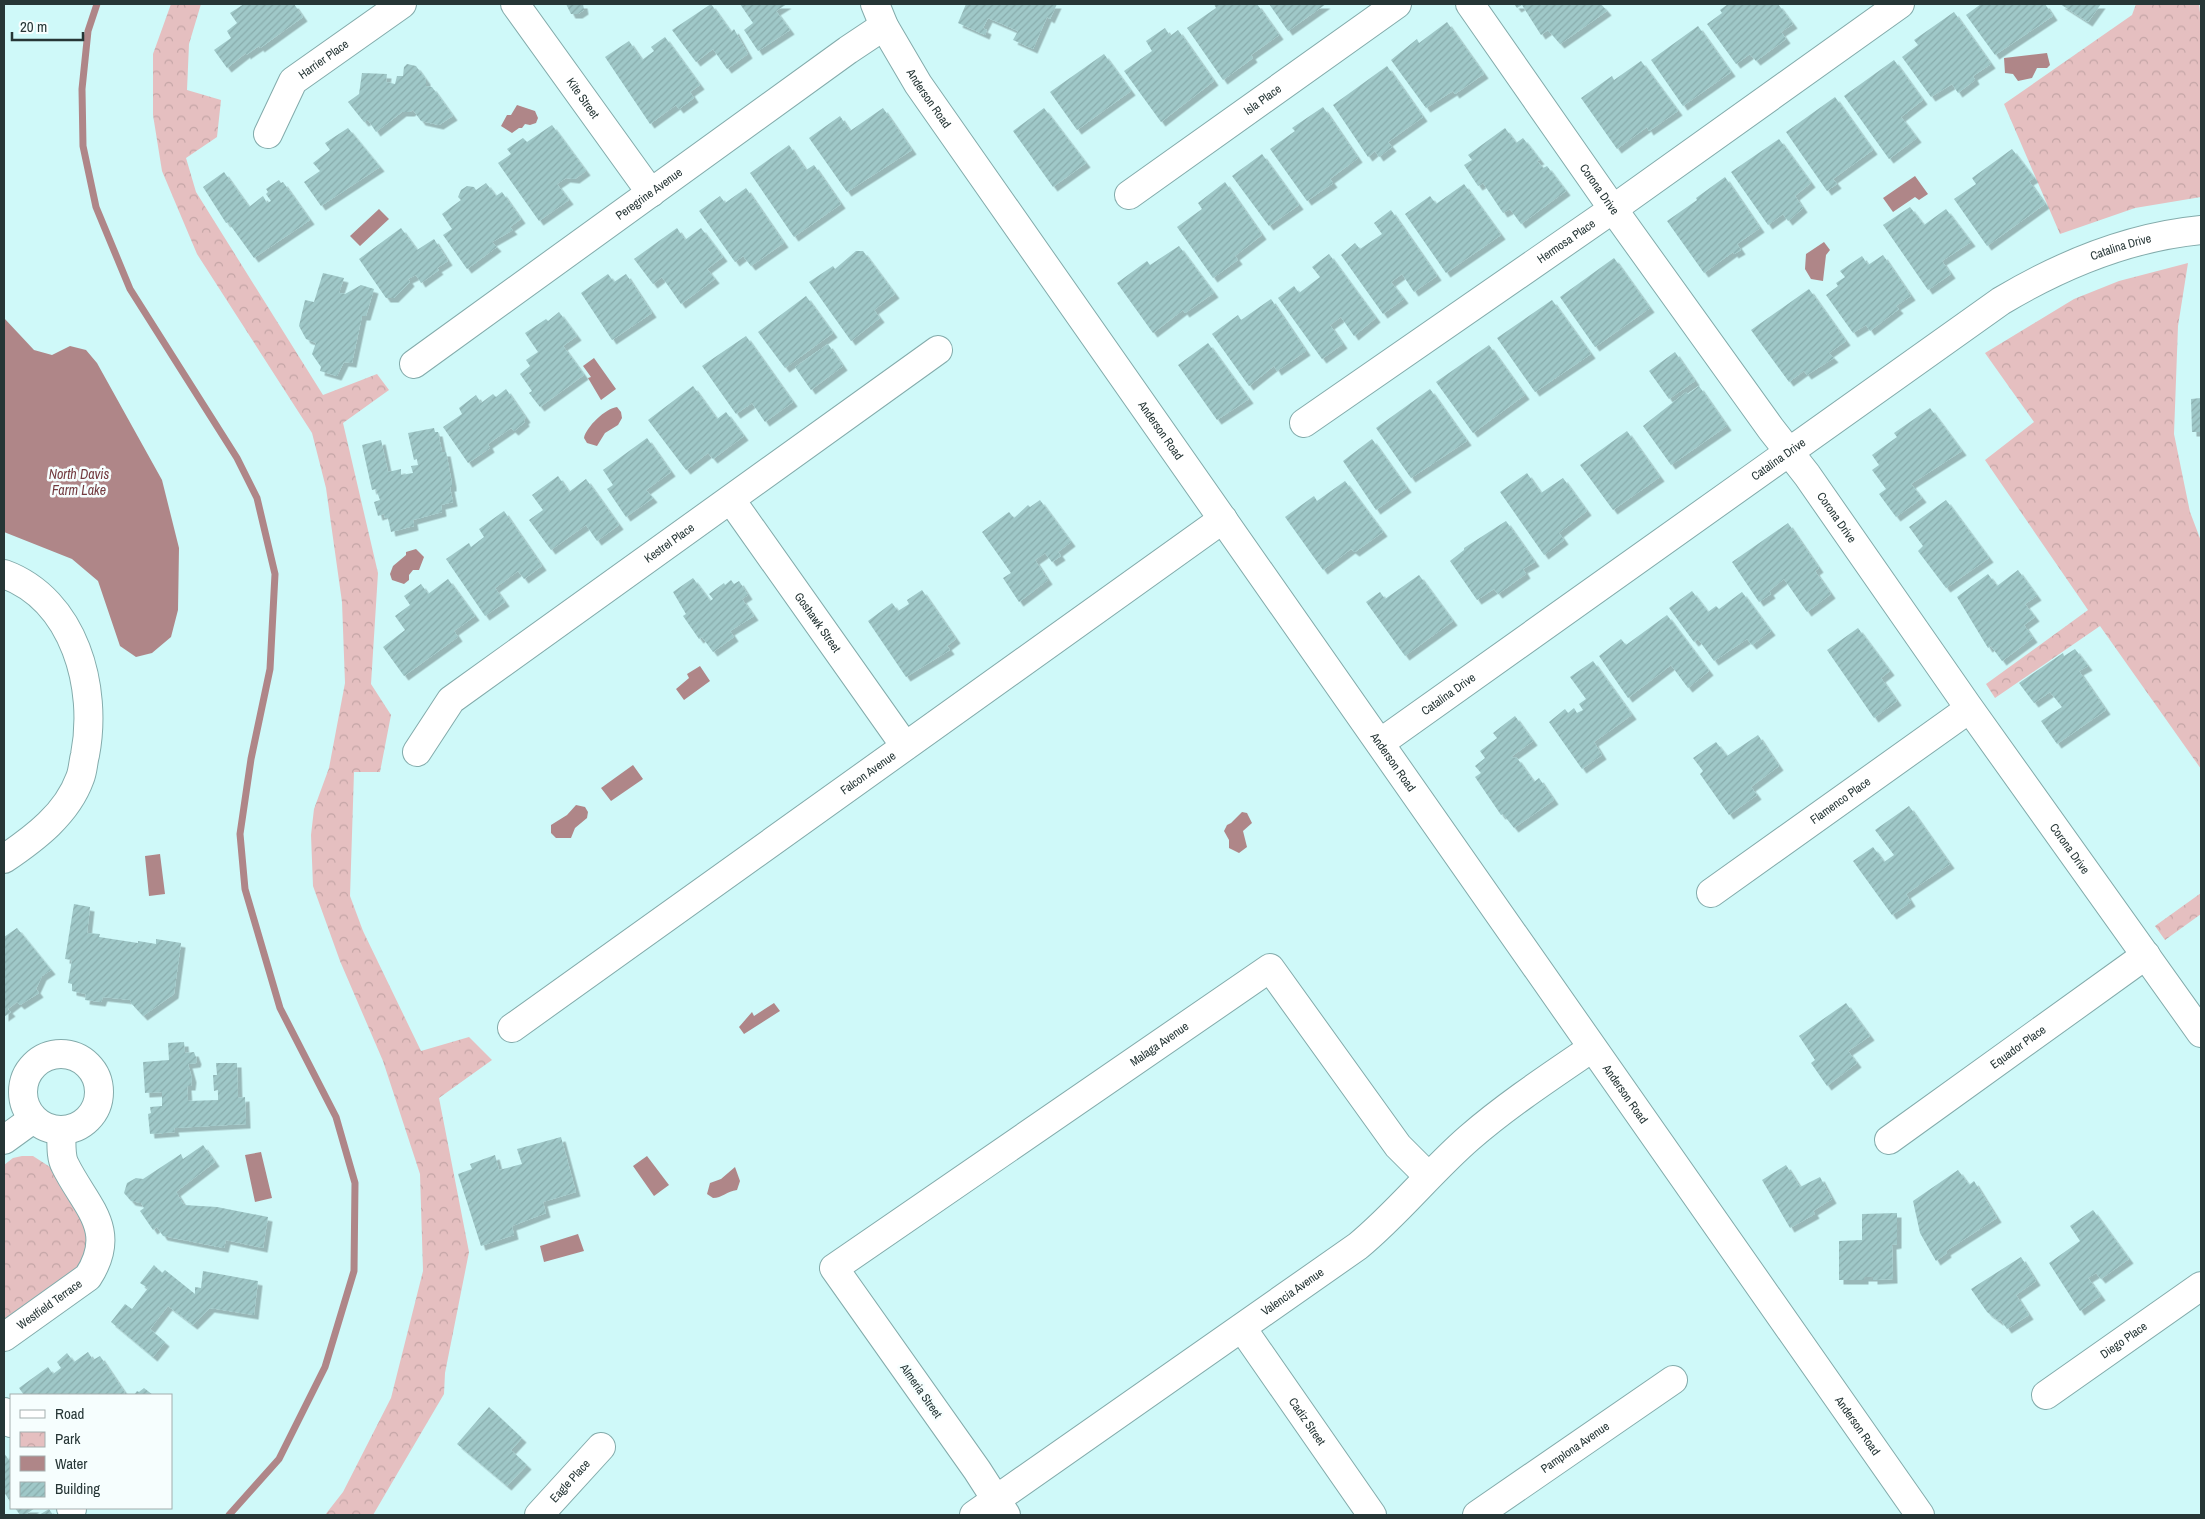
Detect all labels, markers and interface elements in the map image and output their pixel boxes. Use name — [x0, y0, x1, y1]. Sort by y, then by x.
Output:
scale bar — [12, 10, 84, 42]
text: 20 m — [20, 16, 47, 37]
street label: Harrier Place — [295, 36, 352, 83]
street label: Anderson Road — [902, 65, 955, 131]
street label: Kite Street — [563, 75, 603, 122]
street label: Isla Place — [1241, 81, 1285, 119]
street label: Corona Drive — [1576, 161, 1623, 218]
street label: Peregrine Avenue — [612, 164, 686, 224]
street label: Hermosa Place — [1534, 216, 1598, 267]
street label: Catalina Drive — [2088, 230, 2153, 264]
street label: Anderson Road — [1134, 397, 1187, 463]
street label: Catalina Drive — [1748, 435, 1809, 484]
water label: North Davis Farm Lake — [49, 465, 110, 499]
street label: Corona Drive — [1813, 489, 1860, 546]
street label: Kestrel Place — [641, 520, 698, 567]
street label: Goshawk Street — [791, 589, 845, 656]
street label: Catalina Drive — [1418, 669, 1479, 719]
street label: Anderson Road — [1366, 729, 1419, 795]
street label: Falcon Avenue — [837, 748, 899, 798]
street label: Flamenco Place — [1807, 774, 1874, 828]
street label: Corona Drive — [2046, 820, 2093, 877]
street label: Malaga Avenue — [1127, 1018, 1192, 1070]
street label: Equador Place — [1987, 1022, 2049, 1072]
street label: Anderson Road — [1598, 1061, 1651, 1127]
street label: Valencia Avenue — [1258, 1264, 1327, 1319]
street label: Westfield Terrace — [14, 1276, 85, 1333]
street label: Diego Place — [2097, 1318, 2150, 1362]
street label: Almeria Street — [896, 1360, 946, 1422]
street label: Anderson Road — [1831, 1392, 1884, 1458]
legend — [10, 1394, 172, 1509]
street label: Cadiz Street — [1285, 1395, 1329, 1449]
text: Road — [55, 1403, 84, 1424]
street label: Pamplona Avenue — [1538, 1418, 1612, 1477]
text: Park — [55, 1428, 81, 1449]
text: Water — [55, 1453, 87, 1474]
street label: Eagle Place — [546, 1456, 594, 1506]
text: Building — [55, 1478, 100, 1499]

